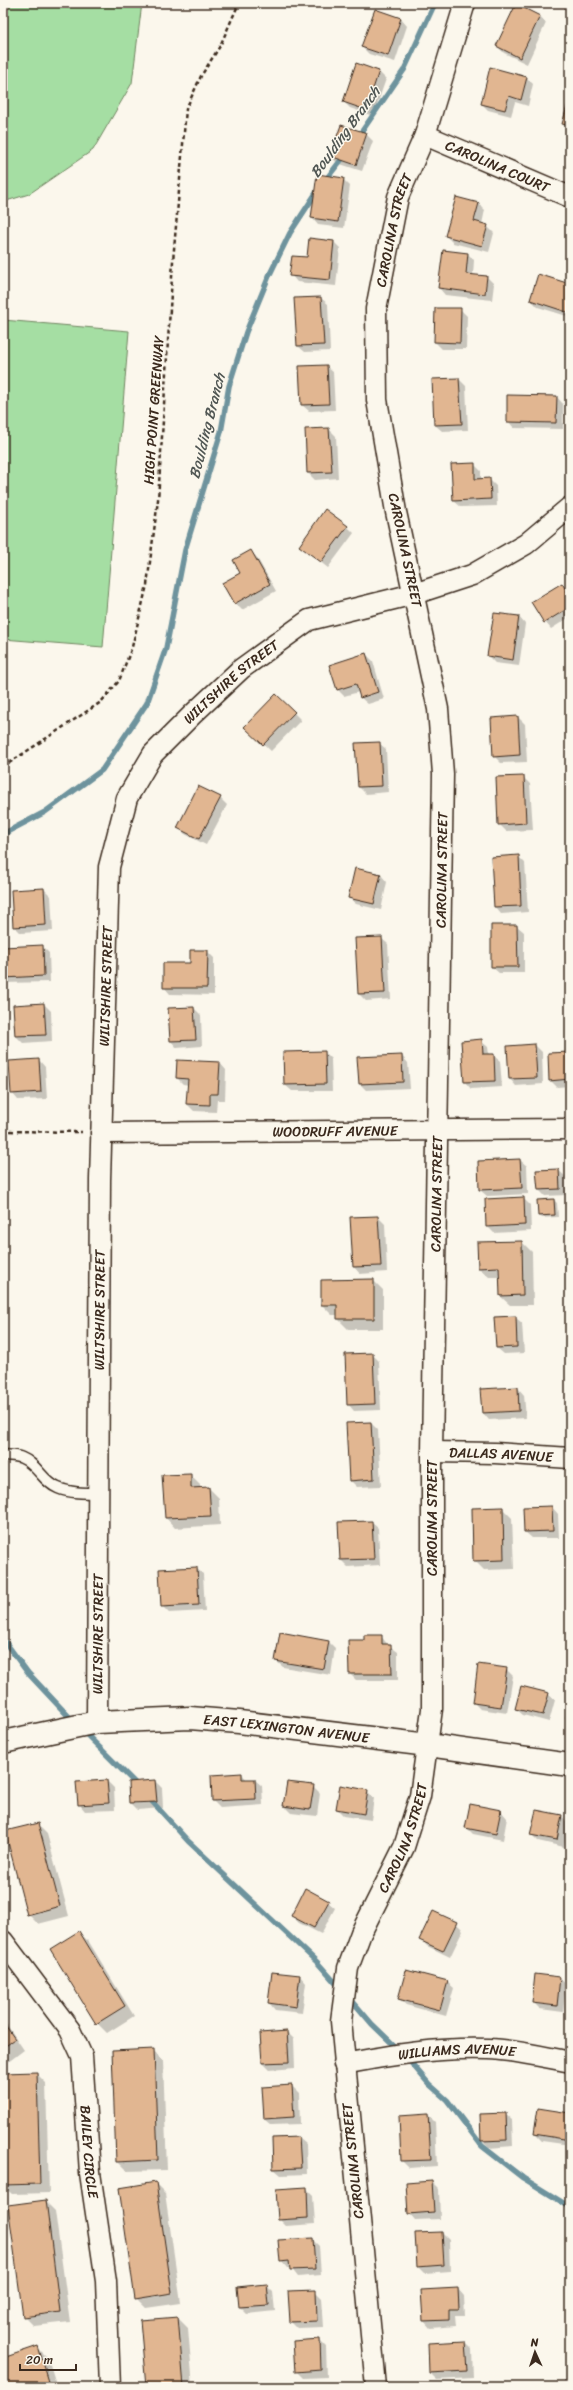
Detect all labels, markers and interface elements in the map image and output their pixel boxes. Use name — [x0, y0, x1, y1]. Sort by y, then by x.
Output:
water label: Boulding Branch — [303, 79, 388, 183]
street label: CAROLINA COURT — [441, 133, 555, 200]
street label: CAROLINA STREET — [368, 168, 420, 289]
street label: HIGH POINT GREENWAY — [136, 333, 172, 485]
water label: Boulding Branch — [181, 369, 233, 481]
street label: CAROLINA STREET — [381, 491, 430, 611]
street label: WILTSHIRE STREET — [177, 632, 285, 730]
street label: CAROLINA STREET — [428, 810, 455, 928]
street label: WILTSHIRE STREET — [91, 924, 120, 1047]
street label: WOODRUFF AVENUE — [272, 1118, 399, 1144]
street label: CAROLINA STREET — [423, 1134, 450, 1252]
street label: WILTSHIRE STREET — [86, 1248, 112, 1370]
street label: DALLAS AVENUE — [449, 1440, 555, 1469]
street label: CAROLINA STREET — [420, 1458, 445, 1576]
street label: WILTSHIRE STREET — [85, 1572, 110, 1694]
street label: EAST LEXINGTON AVENUE — [202, 1707, 372, 1750]
street label: CAROLINA STREET — [371, 1780, 434, 1897]
street label: WILLIAMS AVENUE — [396, 2036, 519, 2067]
street label: CAROLINA STREET — [334, 2100, 371, 2220]
street label: BAILEY CIRCLE — [73, 2104, 106, 2201]
north arrow — [515, 2332, 555, 2372]
text: N — [529, 2333, 539, 2352]
scale bar — [20, 2346, 76, 2372]
text: 20 m — [26, 2349, 53, 2371]

